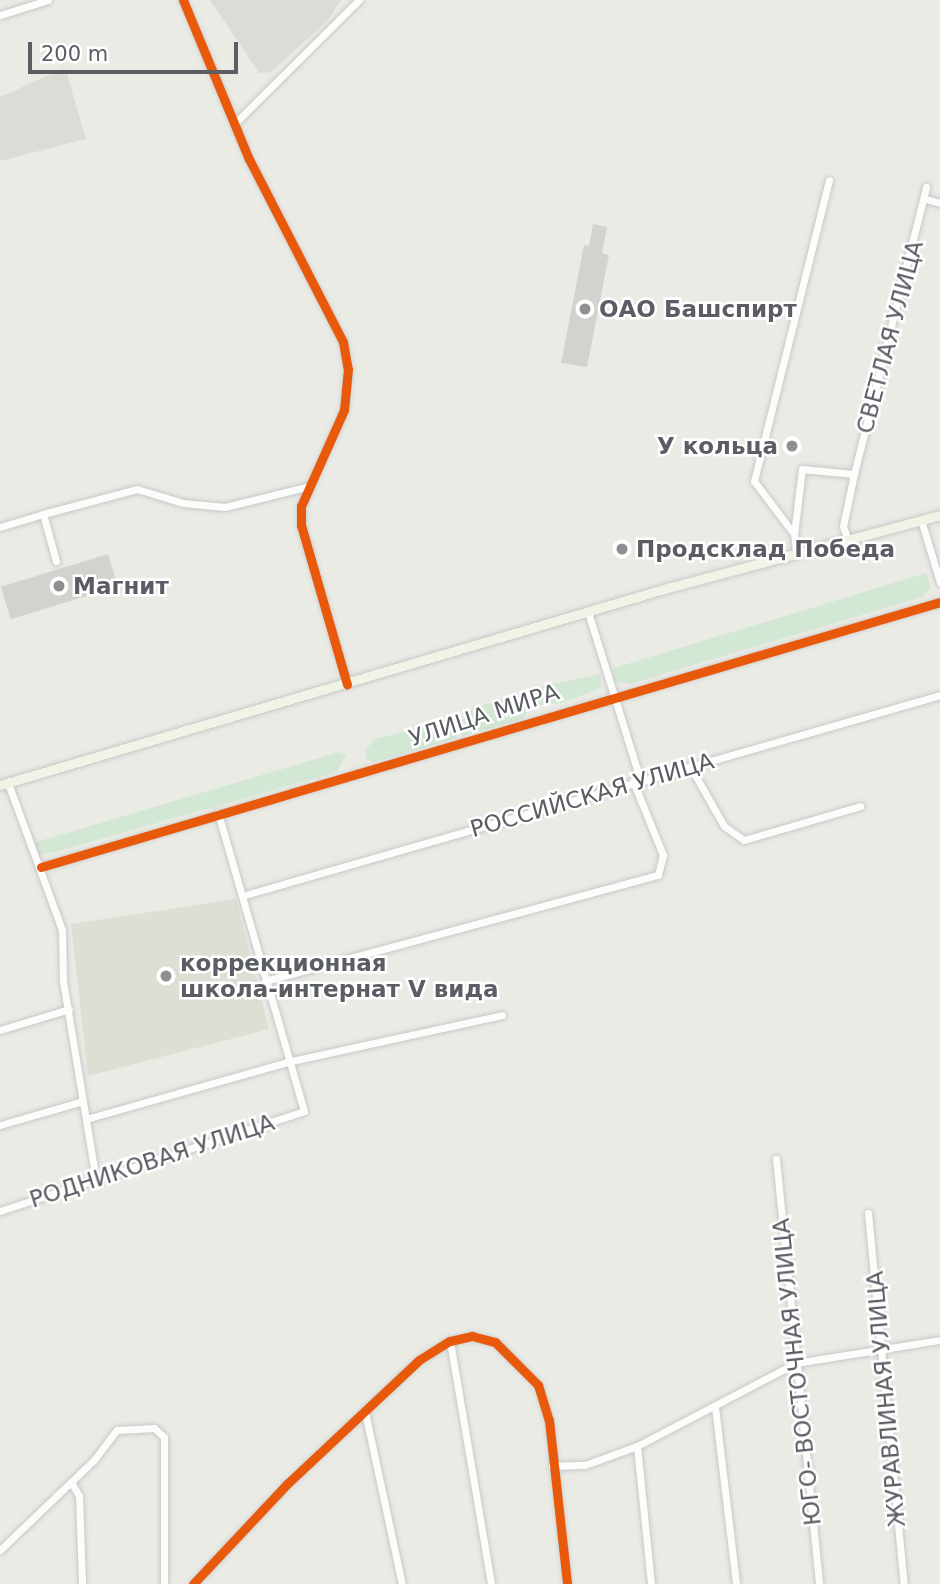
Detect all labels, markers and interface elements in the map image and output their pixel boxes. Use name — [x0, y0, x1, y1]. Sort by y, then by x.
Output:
scale bar — [32, 28, 242, 72]
text: 200 m — [41, 42, 108, 66]
street label: СВЕТЛАЯ УЛИЦА — [851, 237, 929, 437]
place label: ОАО Башспирт — [599, 295, 797, 323]
marker: ОАО Башспирт — [577, 301, 593, 317]
place label: У кольца — [657, 432, 778, 460]
marker: У кольца — [784, 438, 800, 454]
place label: Продсклад Победа — [636, 535, 895, 563]
marker: Продсклад Победа — [614, 541, 630, 557]
place label: Магнит — [73, 572, 169, 600]
marker: Магнит — [51, 578, 67, 594]
street label: УЛИЦА МИРА — [406, 678, 562, 752]
street label: РОССИЙСКАЯ УЛИЦА — [467, 747, 717, 843]
place label: коррекционная школа-интернат V вида — [180, 949, 498, 1003]
marker: коррекционная школа-интернат V вида — [158, 968, 174, 984]
street label: РОДНИКОВАЯ УЛИЦА — [26, 1108, 278, 1214]
street label: ЮГО- ВОСТОЧНАЯ УЛИЦА — [767, 1217, 827, 1527]
street label: ЖУРАВЛИНАЯ УЛИЦА — [861, 1270, 911, 1528]

